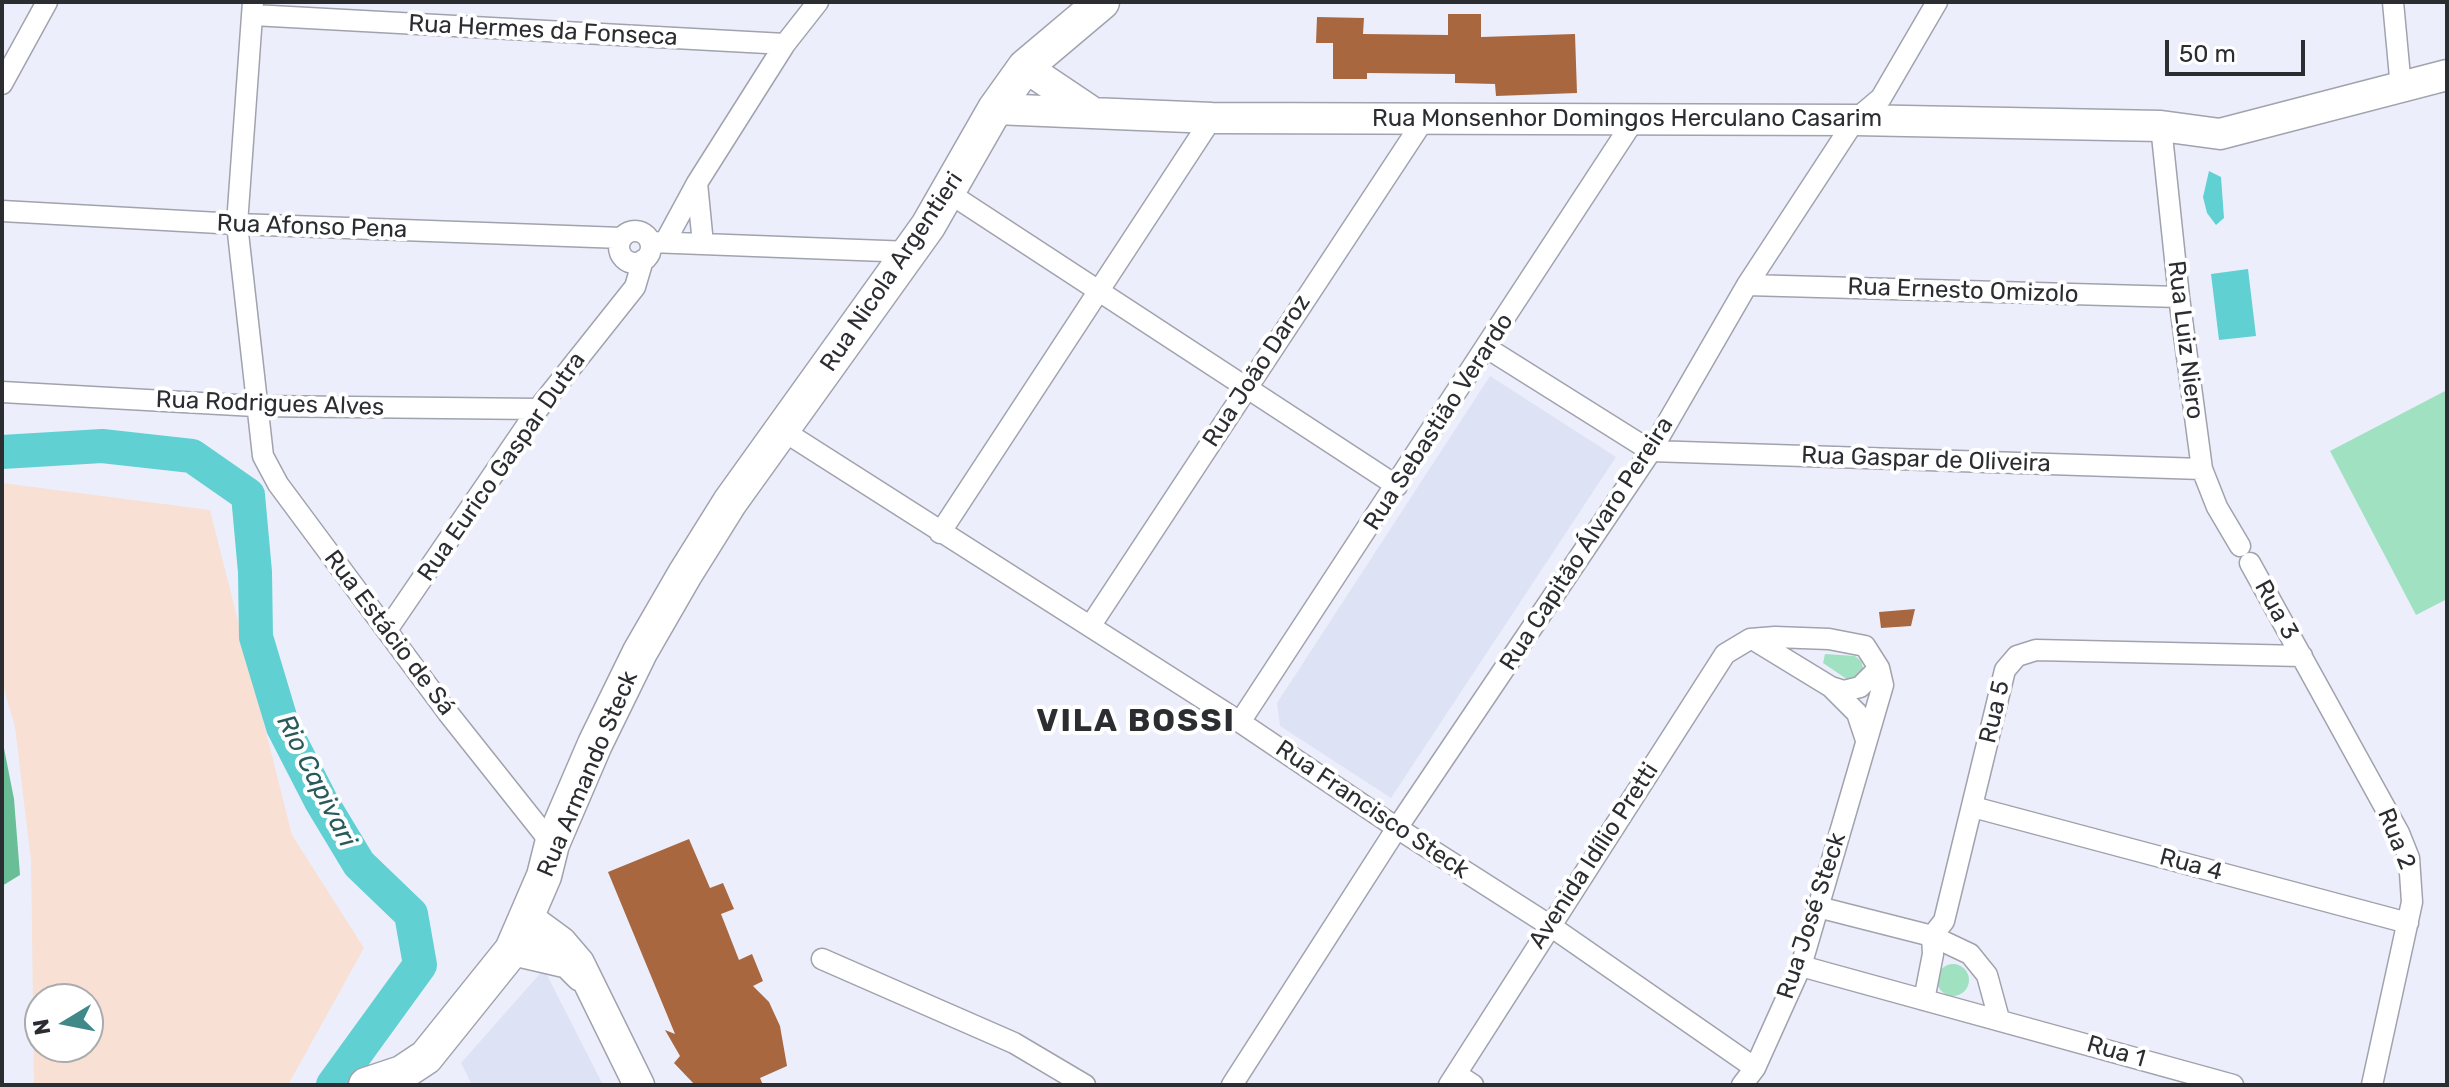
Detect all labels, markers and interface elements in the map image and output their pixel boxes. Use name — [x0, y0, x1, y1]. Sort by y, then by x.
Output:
street label: Rua Hermes da Fonseca — [408, 10, 678, 52]
scale bar — [2169, 24, 2309, 74]
text: 50 m — [2179, 40, 2236, 68]
street label: Rua Monsenhor Domingos Herculano Casarim — [1372, 105, 1882, 133]
street label: Rua Nicola Argentieri — [815, 167, 969, 377]
street label: Rua Afonso Pena — [216, 209, 408, 245]
street label: Rua Luiz Niero — [2161, 259, 2209, 421]
street label: Rua Ernesto Omizolo — [1847, 273, 2079, 309]
street label: Rua João Daroz — [1197, 289, 1317, 453]
street label: Rua Sebastião Verardo — [1358, 308, 1520, 536]
street label: Rua Eurico Gaspar Dutra — [412, 347, 592, 587]
street label: Rua Rodrigues Alves — [155, 386, 385, 422]
street label: Rua Capitão Álvaro Pereira — [1494, 412, 1680, 676]
street label: Rua Gaspar de Oliveira — [1801, 441, 2051, 479]
street label: Rua Estácio de Sá — [318, 545, 460, 721]
street label: Rua 3 — [2248, 575, 2304, 645]
street label: Rua Armando Steck — [532, 667, 644, 881]
street label: Rua 5 — [1974, 678, 2016, 746]
district label: VILA BOSSI — [1036, 703, 1236, 741]
water label: Rio Capivari — [269, 709, 363, 853]
street label: Rua Francisco Steck — [1270, 735, 1474, 885]
street label: Avenida Idílio Pretti — [1523, 758, 1665, 954]
street label: Rua 2 — [2371, 804, 2421, 874]
street label: Rua José Steck — [1772, 829, 1852, 1003]
street label: Rua 4 — [2156, 843, 2226, 887]
north arrow — [24, 983, 104, 1063]
text: N — [27, 1017, 57, 1037]
street label: Rua 1 — [2083, 1030, 2149, 1074]

